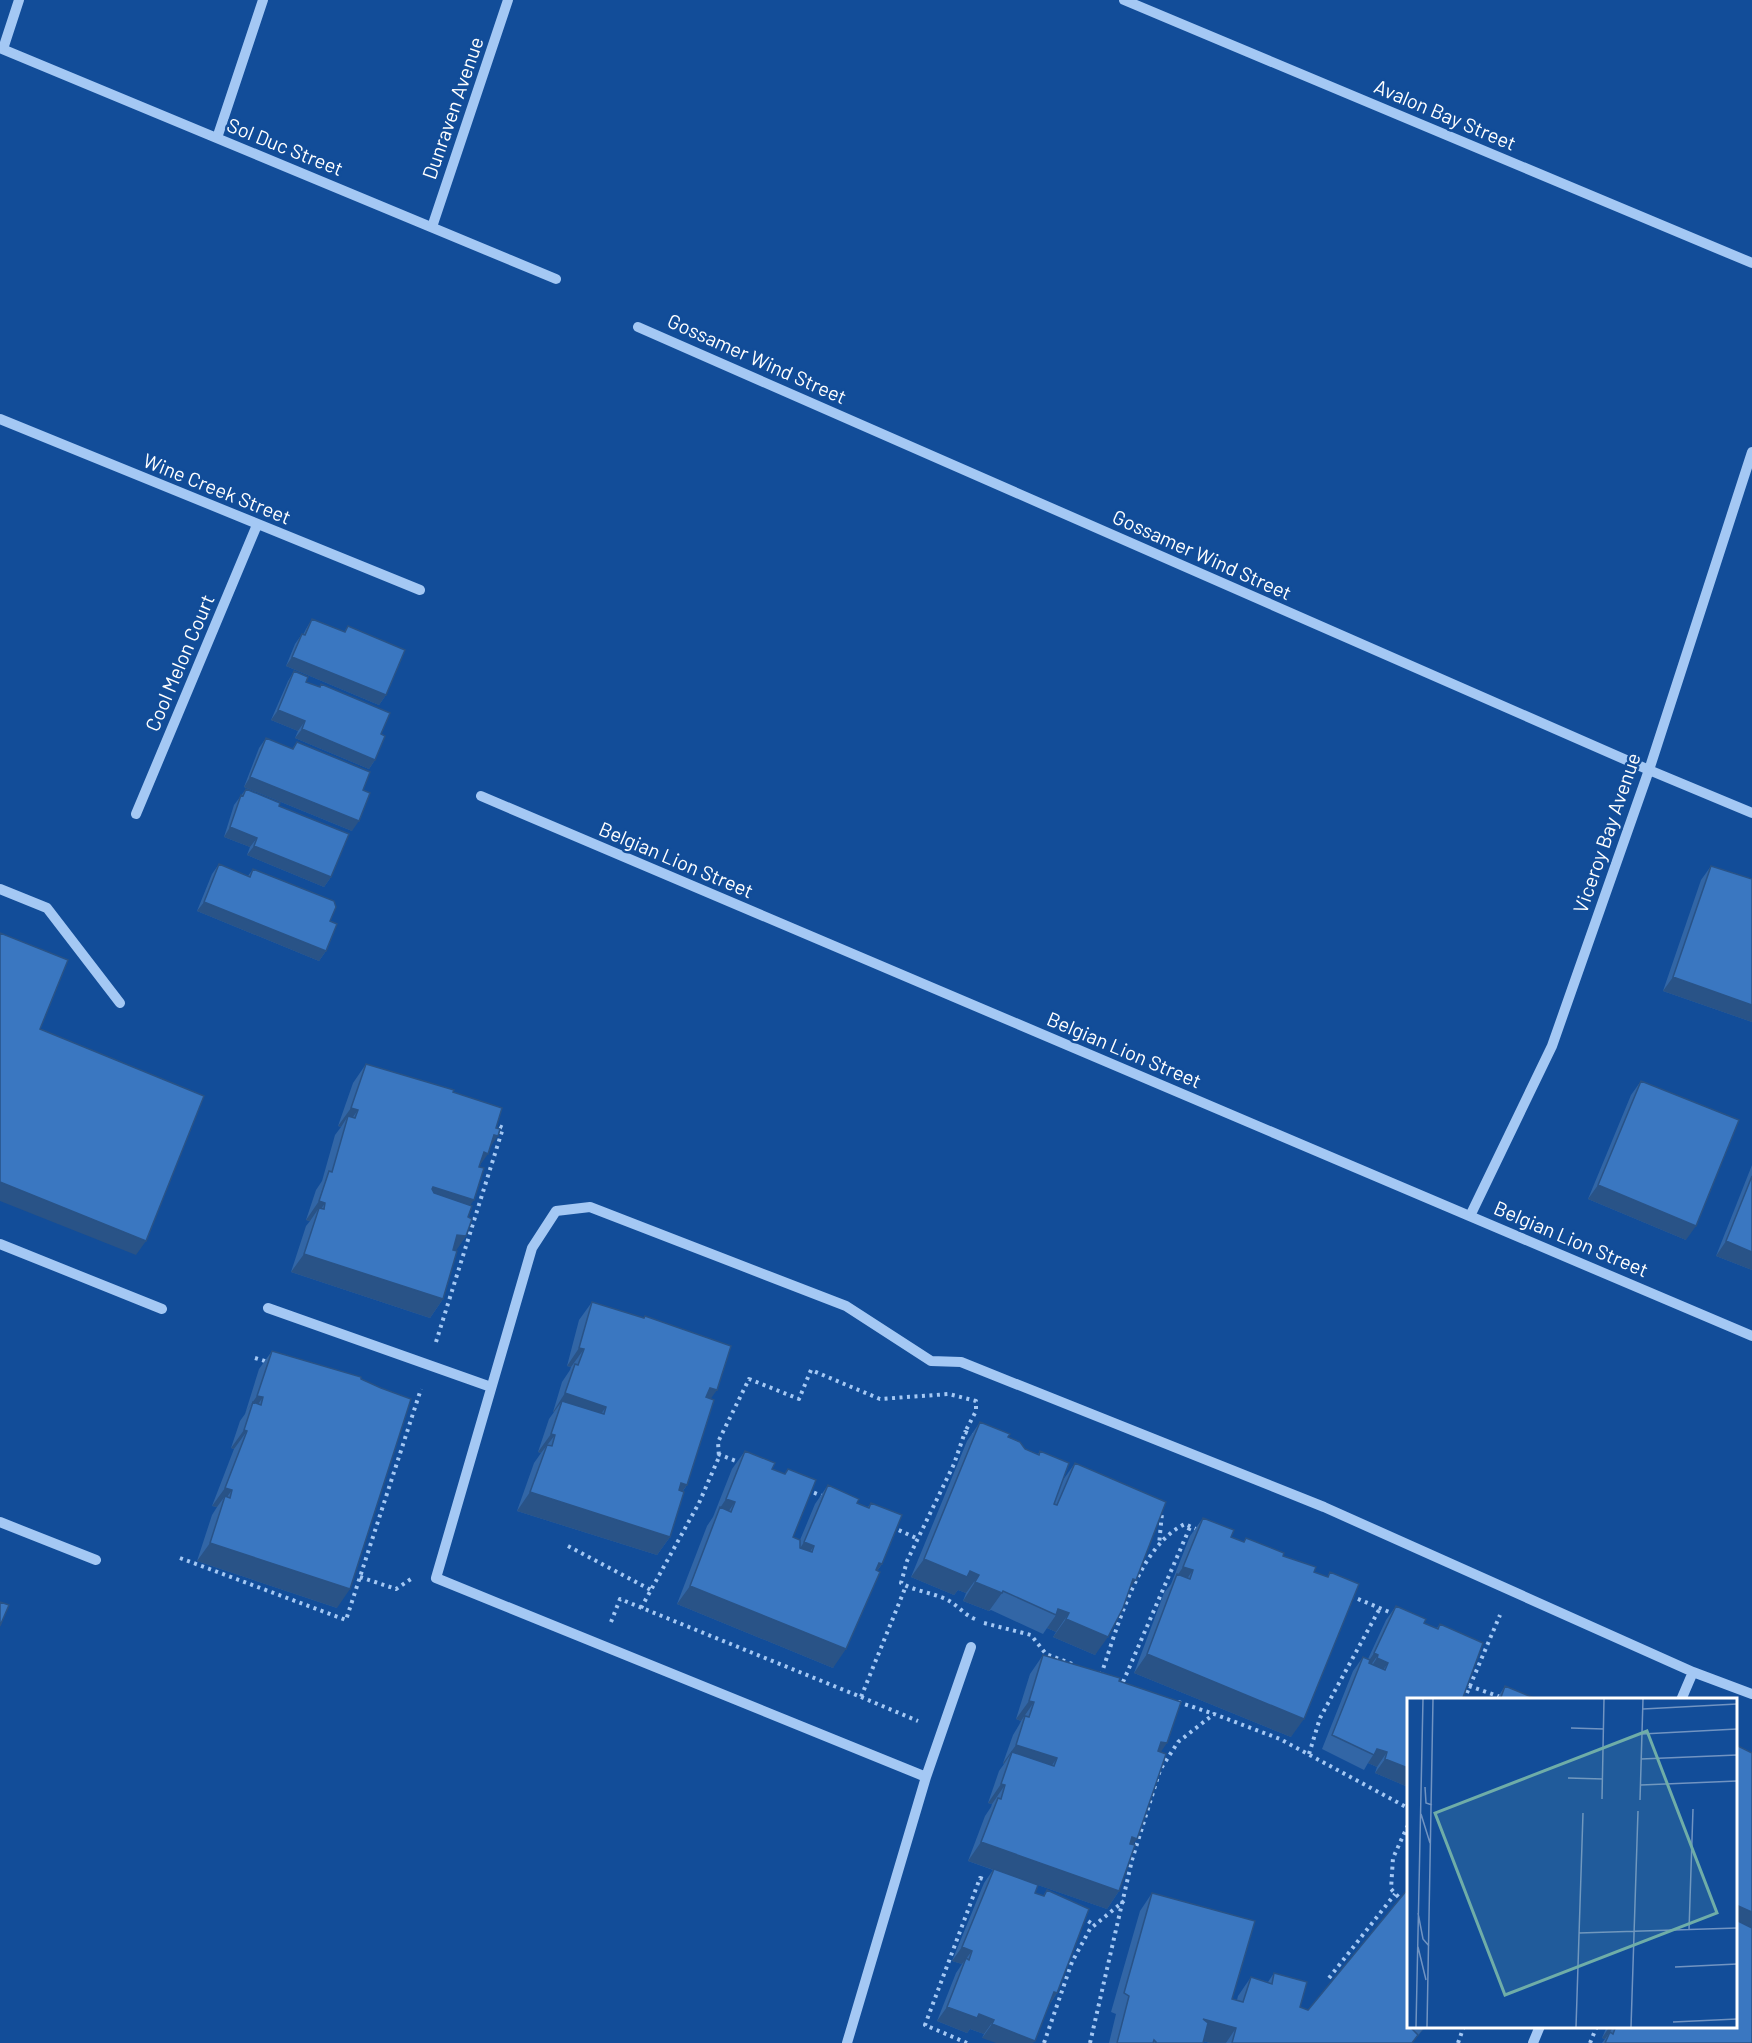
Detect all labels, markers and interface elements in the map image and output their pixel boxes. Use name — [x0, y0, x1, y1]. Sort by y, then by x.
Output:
street label: Dunraven Avenue — [416, 33, 488, 182]
street label: Avalon Bay Street — [1371, 73, 1520, 155]
street label: Sol Duc Street — [224, 112, 347, 180]
street label: Gossamer Wind Street — [664, 308, 851, 408]
street label: Wine Creek Street — [140, 447, 295, 529]
street label: Gossamer Wind Street — [1109, 504, 1296, 604]
street label: Cool Melon Court — [139, 591, 219, 735]
street label: Viceroy Bay Avenue — [1567, 749, 1645, 916]
street label: Belgian Lion Street — [596, 816, 757, 902]
street label: Belgian Lion Street — [1044, 1006, 1205, 1092]
street label: Belgian Lion Street — [1491, 1195, 1652, 1281]
inset map — [1407, 1698, 1737, 2028]

